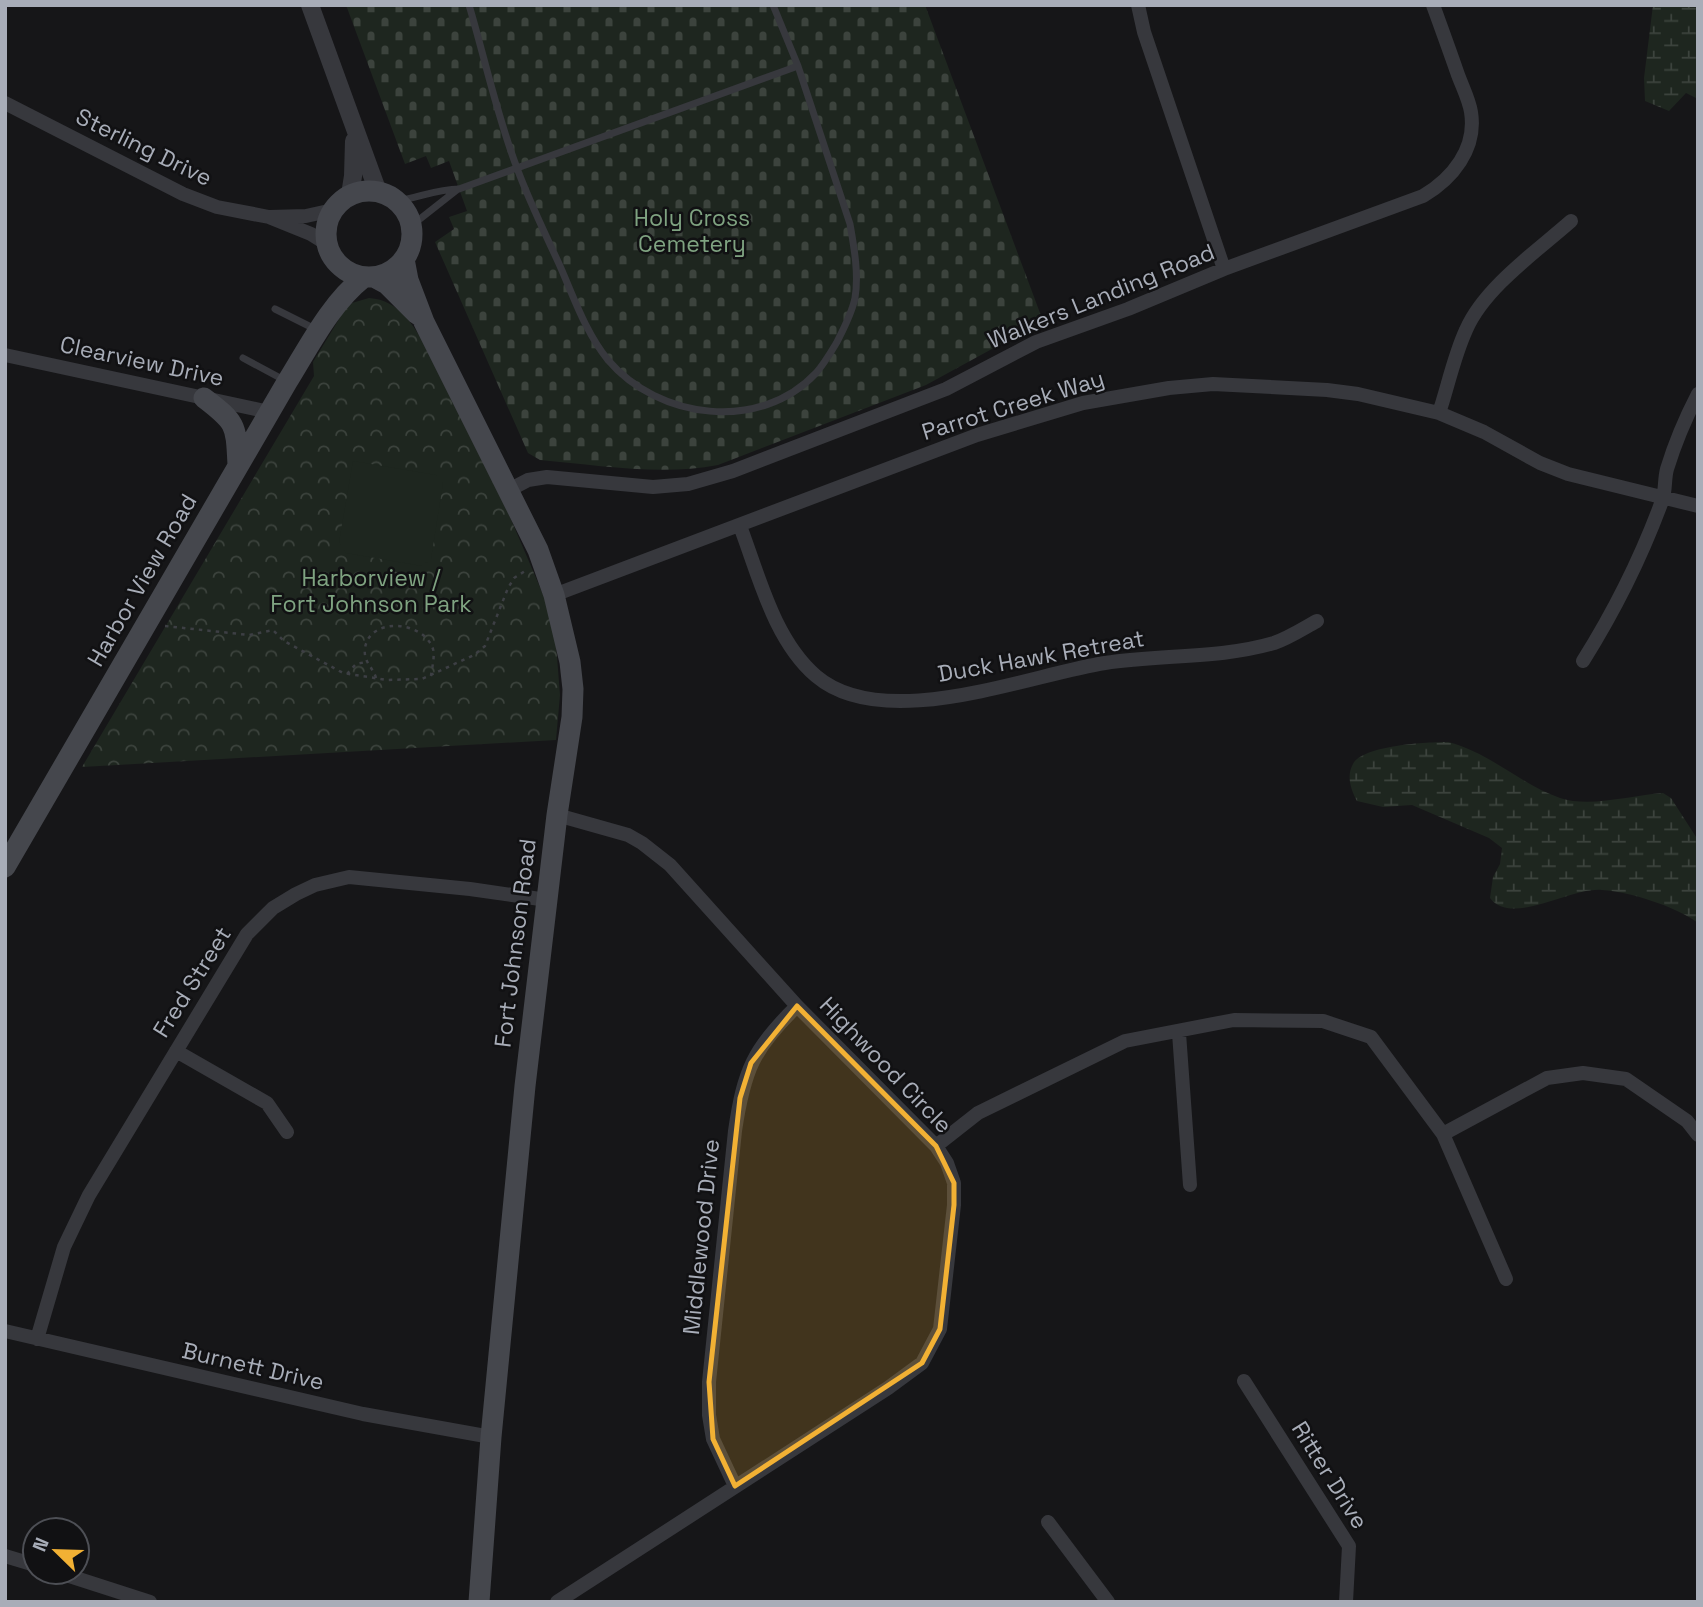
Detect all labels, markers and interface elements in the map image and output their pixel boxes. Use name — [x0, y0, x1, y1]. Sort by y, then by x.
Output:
street label: Sterling Drive — [71, 101, 217, 193]
park label: Holy Cross Cemetery — [634, 203, 750, 259]
street label: Walkers Landing Road — [983, 237, 1219, 355]
street label: Clearview Drive — [57, 329, 227, 393]
street label: Parrot Creek Way — [918, 363, 1108, 447]
street label: Harbor View Road — [80, 488, 204, 672]
park label: Harborview / Fort Johnson Park — [270, 563, 472, 619]
street label: Duck Hawk Retreat — [935, 623, 1147, 689]
street label: Fort Johnson Road — [487, 837, 543, 1049]
street label: Fred Street — [146, 921, 238, 1043]
street label: Highwood Circle — [813, 990, 959, 1140]
street label: Middlewood Drive — [676, 1138, 726, 1336]
street label: Burnett Drive — [179, 1335, 327, 1397]
street label: Ritter Drive — [1285, 1416, 1375, 1534]
north arrow — [21, 1516, 91, 1586]
text: N — [27, 1534, 55, 1555]

